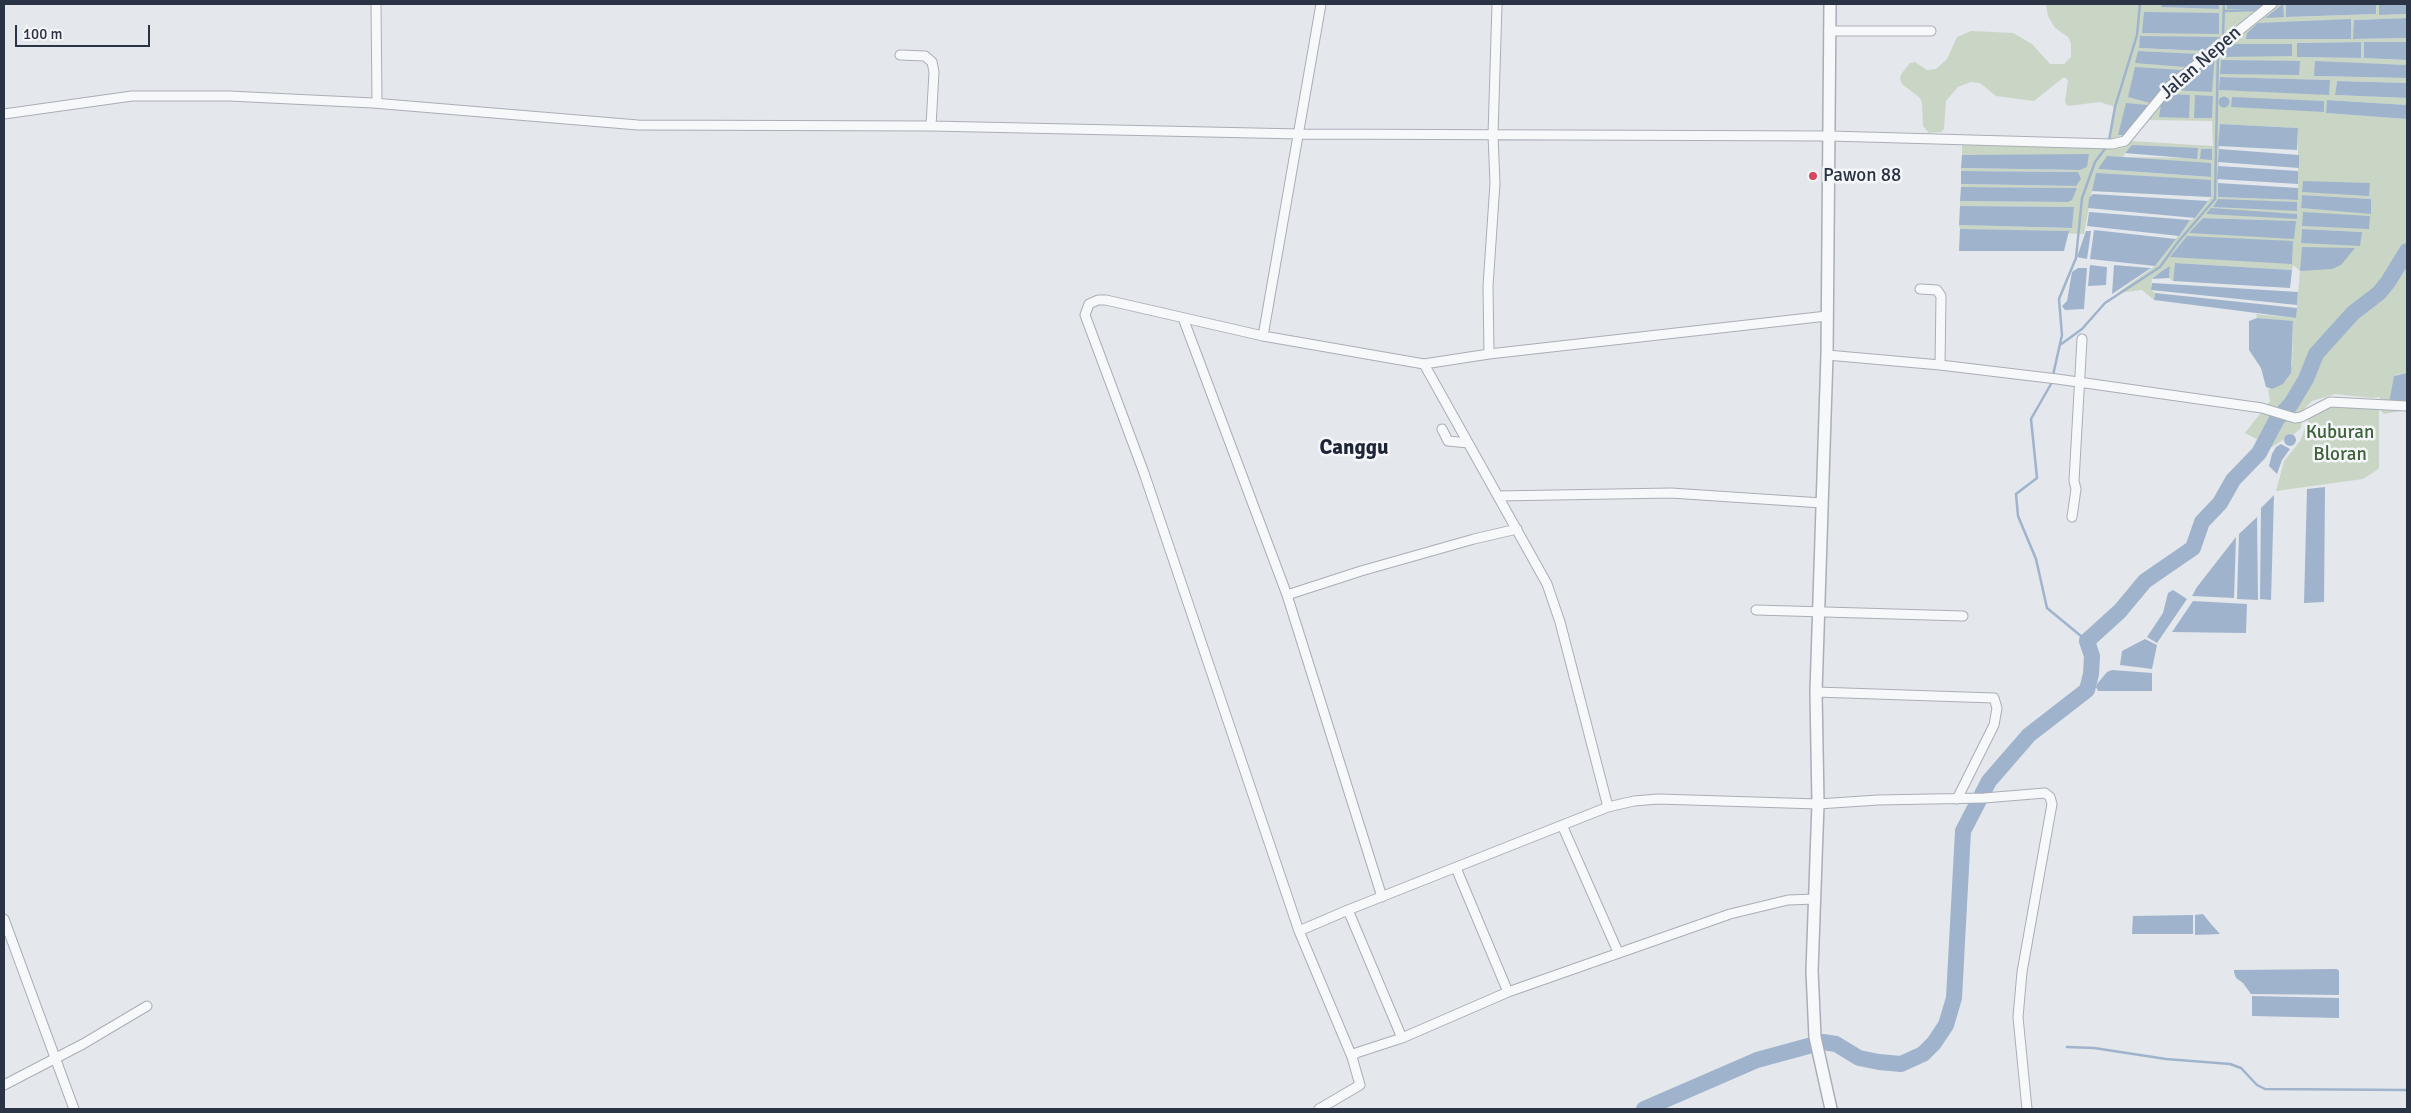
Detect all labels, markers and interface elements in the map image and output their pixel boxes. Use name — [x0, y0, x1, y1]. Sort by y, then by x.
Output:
scale bar — [18, 15, 152, 47]
street label: Jalan Nepen — [2156, 22, 2246, 104]
text: 100 m — [23, 25, 63, 43]
place label: Pawon 88 — [1823, 165, 1901, 187]
marker: Pawon 88 — [1807, 170, 1819, 182]
park label: Kuburan Bloran — [2306, 422, 2374, 466]
district label: Canggu — [1319, 435, 1389, 461]

